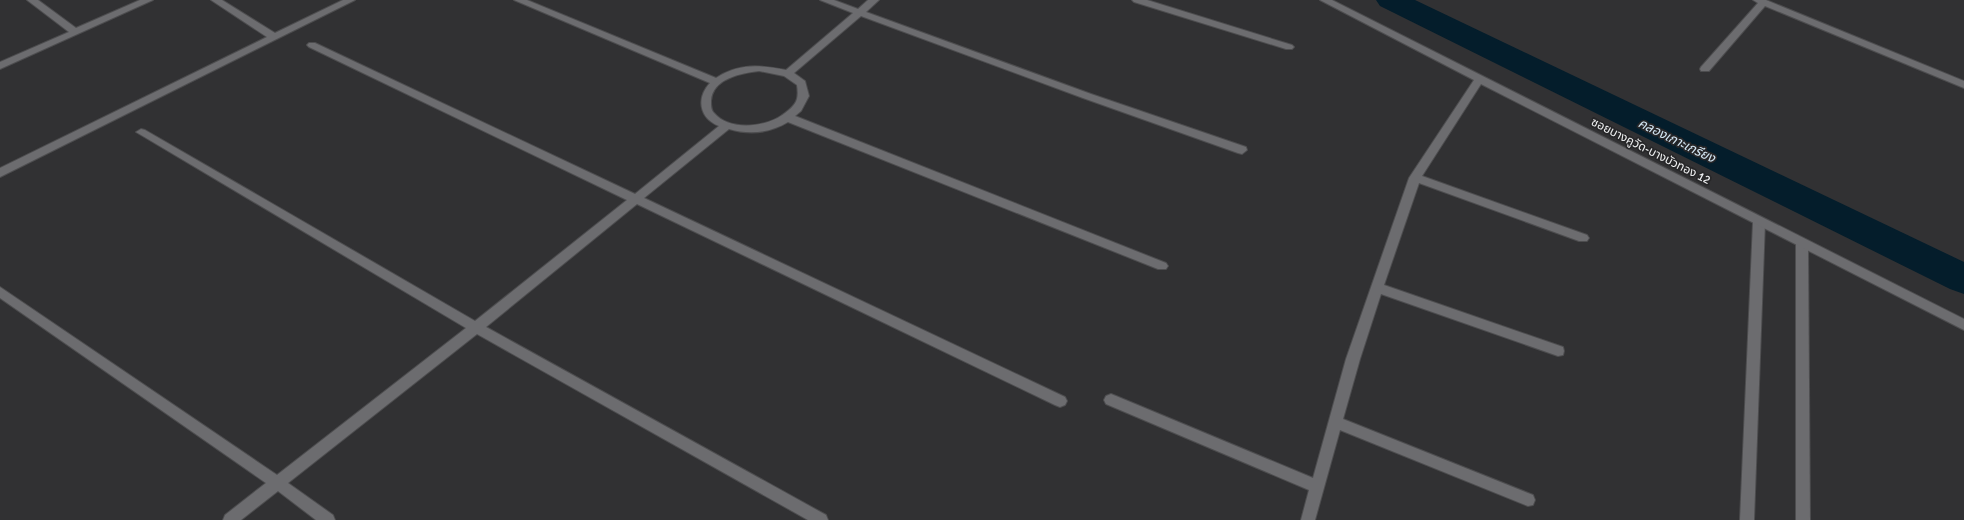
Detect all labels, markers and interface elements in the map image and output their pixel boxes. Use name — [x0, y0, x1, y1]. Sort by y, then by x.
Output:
street label: ซอยบางคูวัด-บางบัวทอง 12 — [1589, 115, 1713, 188]
water label: คลองเกาะเกรียง — [1635, 115, 1719, 167]

